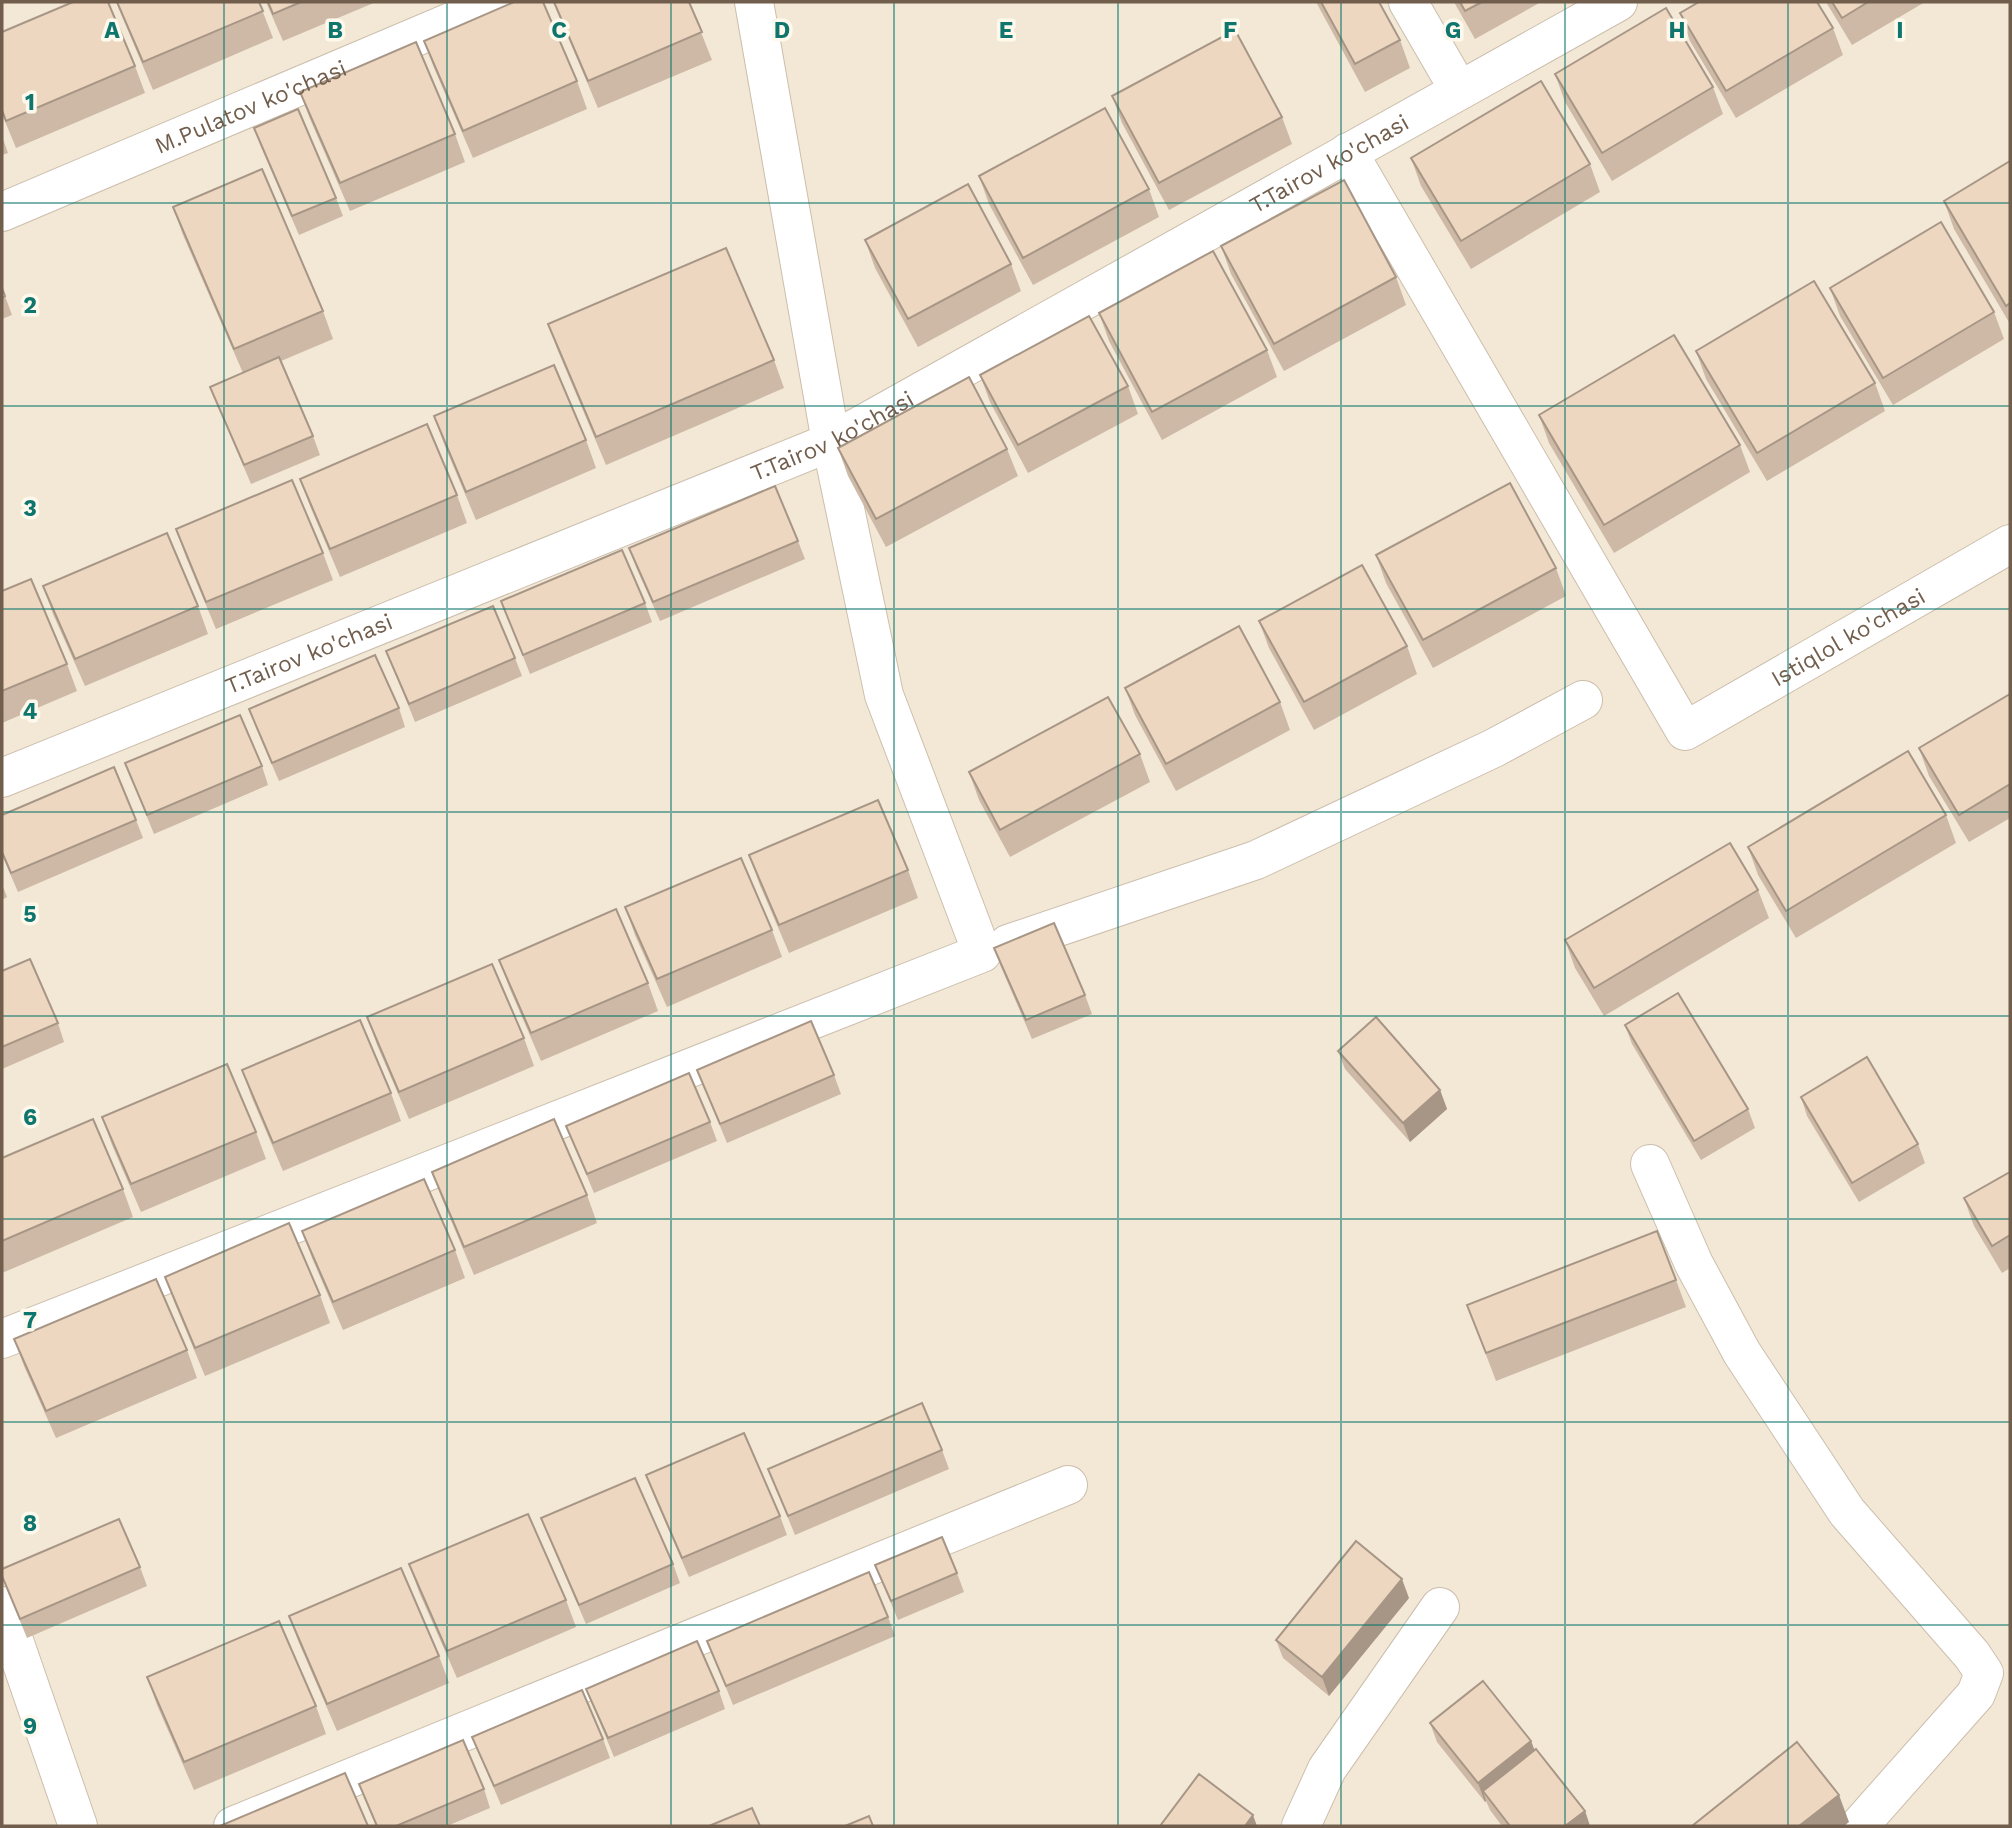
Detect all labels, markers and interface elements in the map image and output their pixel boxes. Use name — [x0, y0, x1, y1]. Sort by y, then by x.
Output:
text: A — [104, 17, 120, 44]
text: B — [327, 17, 343, 44]
text: C — [551, 17, 567, 44]
text: D — [774, 17, 790, 44]
text: E — [999, 17, 1013, 44]
text: F — [1223, 17, 1237, 44]
text: G — [1445, 17, 1461, 44]
text: H — [1668, 17, 1686, 44]
text: I — [1896, 17, 1904, 44]
street label: M.Pulatov ko'chasi — [151, 54, 351, 159]
text: 1 — [25, 89, 35, 116]
street label: T.Tairov ko'chasi — [1245, 108, 1413, 219]
text: 2 — [23, 292, 37, 319]
street label: T.Tairov ko'chasi — [747, 385, 918, 487]
text: 3 — [23, 495, 37, 522]
street label: Istiqlol ko'chasi — [1766, 582, 1930, 692]
street label: T.Tairov ko'chasi — [221, 608, 396, 700]
text: 4 — [23, 698, 38, 725]
text: 5 — [23, 901, 37, 928]
text: 6 — [23, 1104, 37, 1131]
text: 7 — [23, 1307, 37, 1334]
text: 8 — [23, 1510, 37, 1537]
text: 9 — [23, 1713, 37, 1740]

